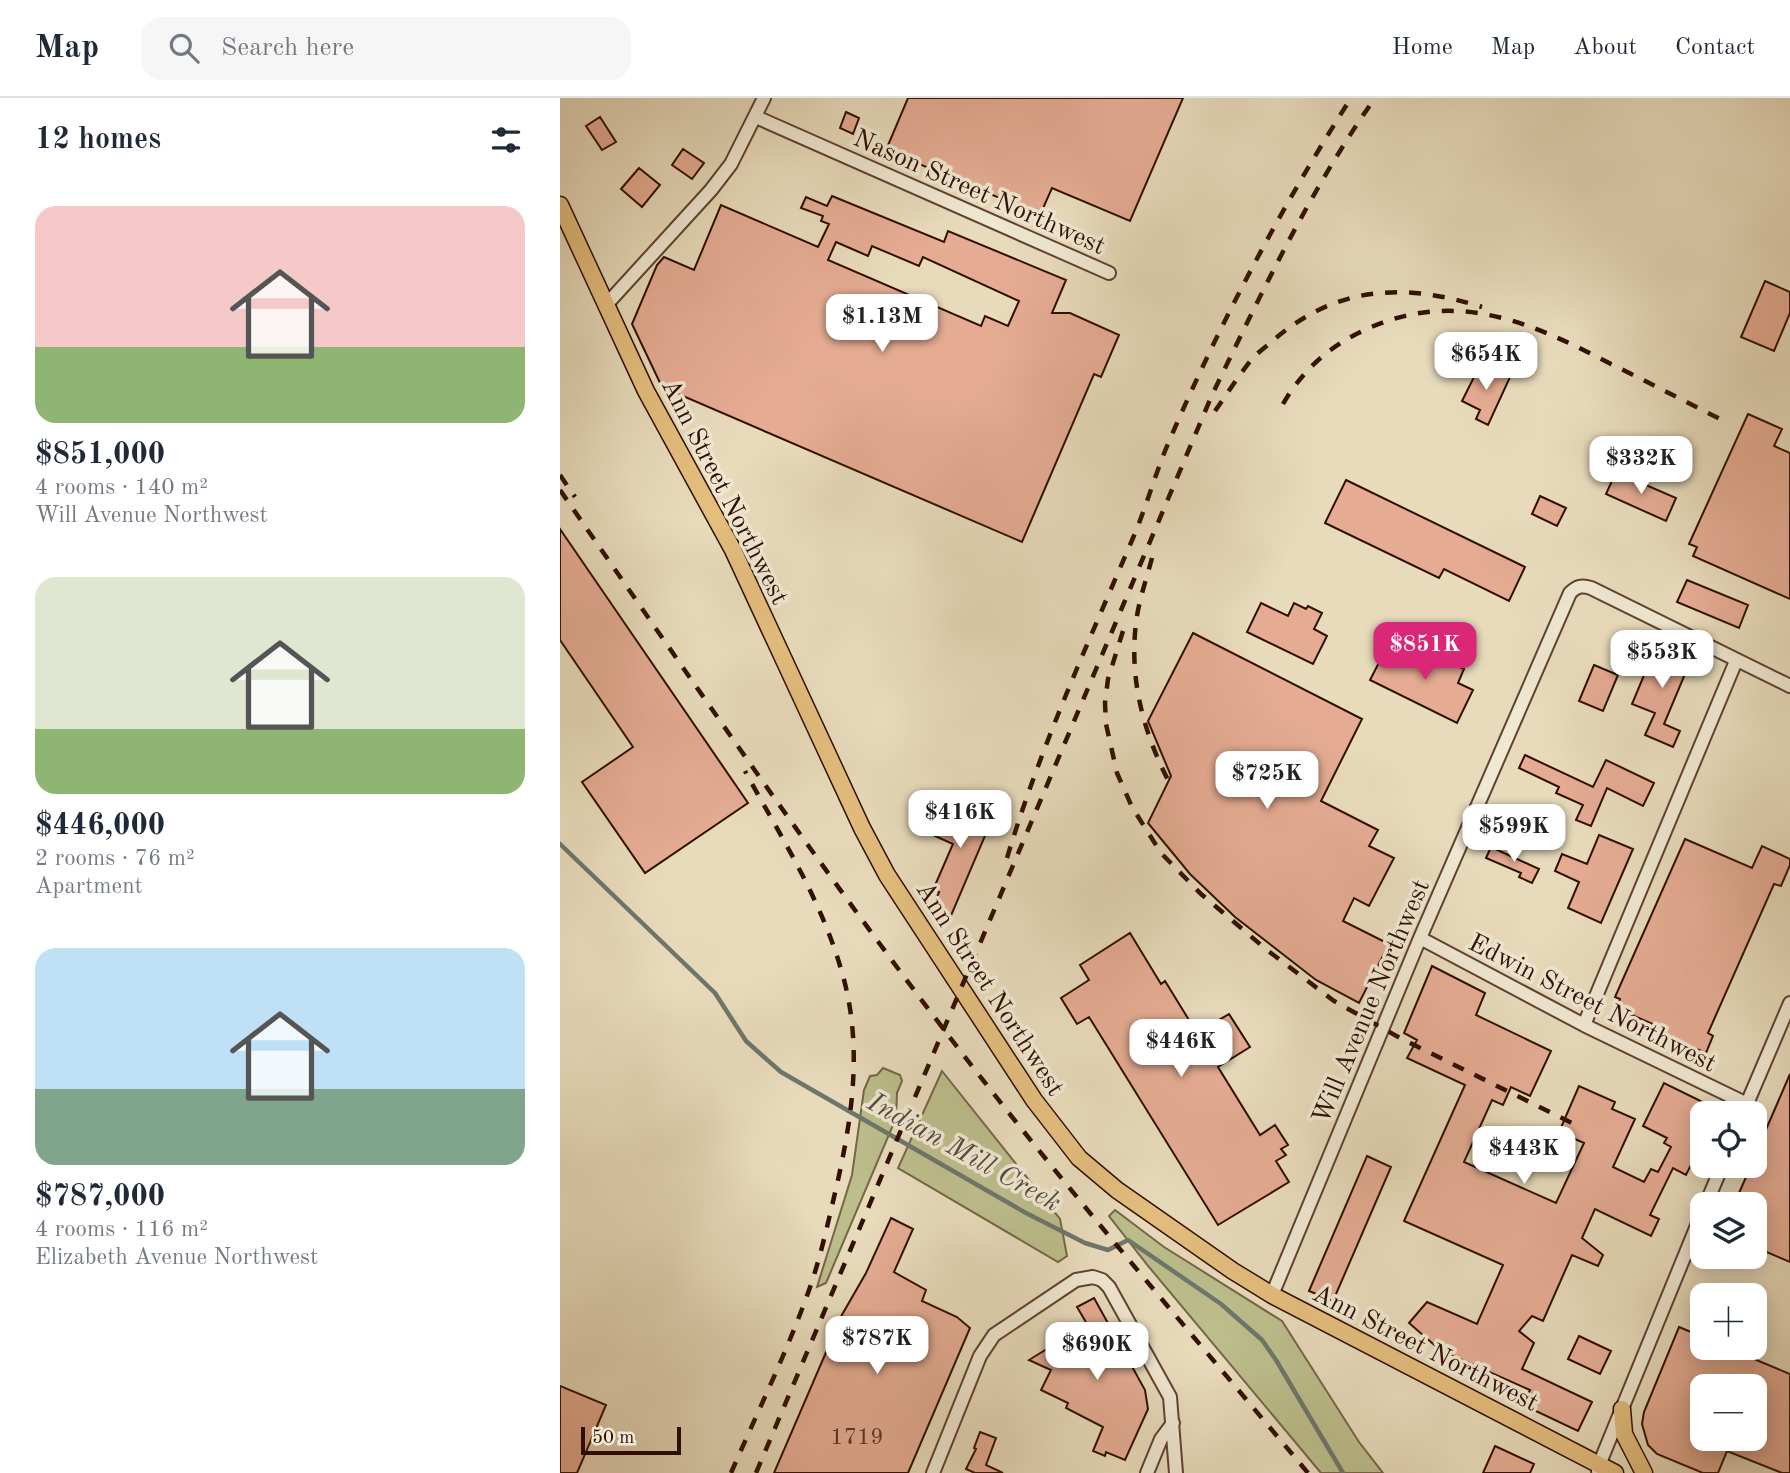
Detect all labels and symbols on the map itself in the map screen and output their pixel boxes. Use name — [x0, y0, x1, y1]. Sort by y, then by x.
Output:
street label: Nason Street Northwest — [849, 126, 1109, 260]
pin: $1.13M — [825, 294, 939, 354]
pin: $654K — [1437, 332, 1535, 392]
street label: Ann Street Northwest — [656, 375, 792, 609]
pin: $332K — [1592, 436, 1690, 496]
pin: $851K — [1376, 622, 1474, 682]
pin: $553K — [1613, 630, 1711, 690]
pin: $725K — [1218, 752, 1316, 811]
pin: $416K — [911, 790, 1009, 850]
pin: $599K — [1465, 804, 1563, 864]
street label: Will Avenue Northwest — [1309, 876, 1435, 1128]
street label: Ann Street Northwest — [910, 877, 1068, 1101]
street label: Edwin Street Northwest — [1464, 930, 1720, 1078]
pin: $446K — [1132, 1020, 1230, 1079]
water label: Indian Mill Creek — [861, 1088, 1065, 1218]
pin: $443K — [1475, 1126, 1573, 1186]
street label: Ann Street Northwest — [1308, 1281, 1542, 1417]
pin: $787K — [828, 1316, 926, 1376]
pin: $690K — [1048, 1322, 1146, 1382]
scale bar — [581, 1424, 681, 1456]
house number: 1719 — [830, 1426, 884, 1449]

